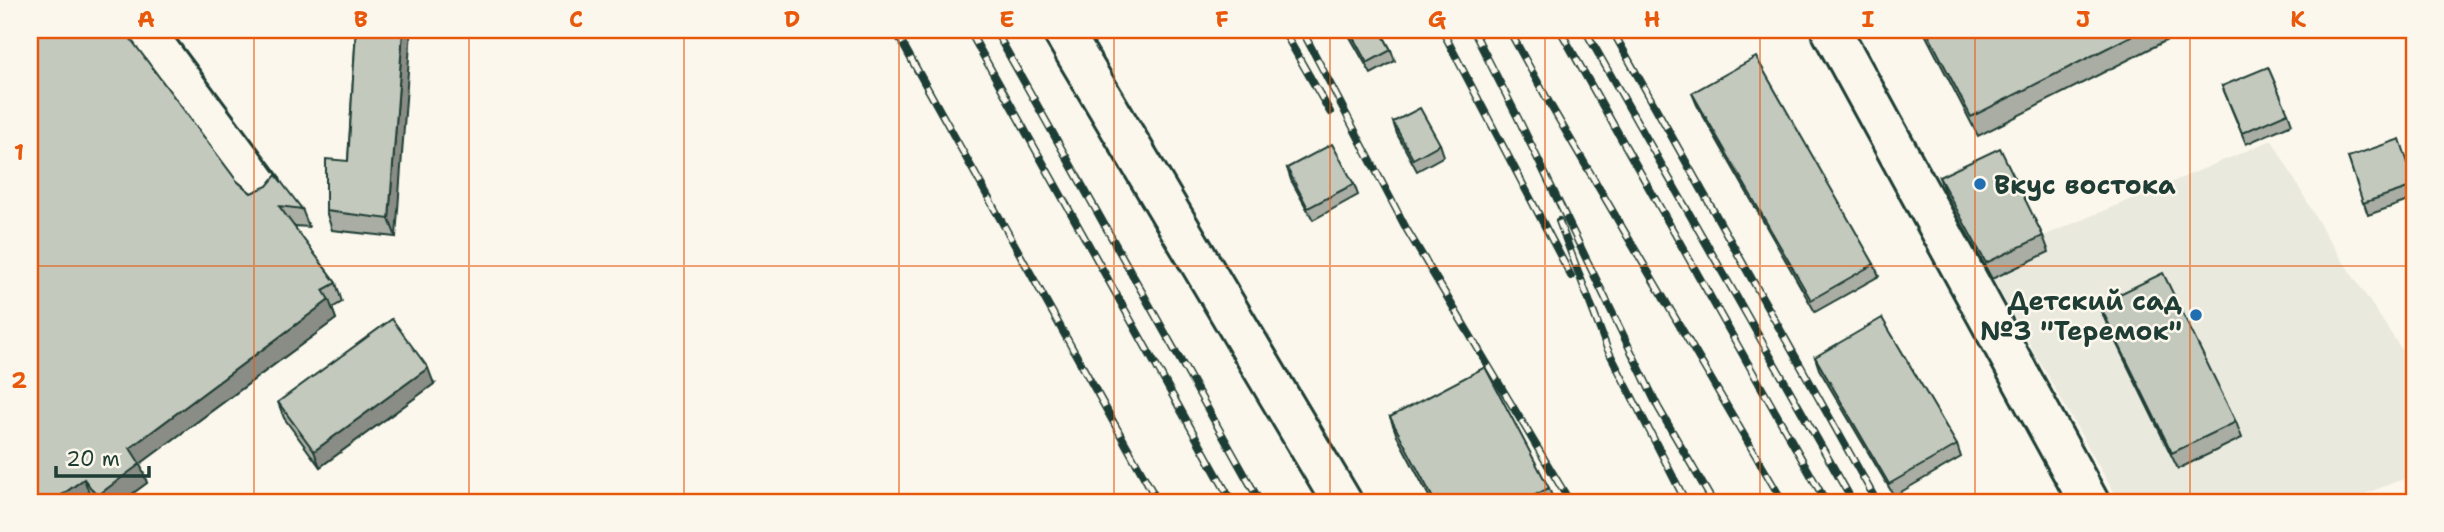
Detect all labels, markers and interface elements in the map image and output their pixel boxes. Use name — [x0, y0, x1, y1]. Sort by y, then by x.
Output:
text: A — [137, 4, 155, 34]
text: B — [354, 4, 368, 34]
text: C — [569, 4, 583, 34]
text: D — [784, 4, 800, 34]
text: E — [999, 4, 1015, 34]
text: F — [1215, 4, 1229, 34]
text: G — [1428, 4, 1447, 34]
text: H — [1644, 4, 1660, 34]
text: I — [1862, 4, 1875, 34]
text: J — [2076, 4, 2090, 34]
text: K — [2290, 4, 2306, 34]
text: 1 — [14, 137, 24, 167]
place label: Вкус востока — [1994, 167, 2176, 202]
marker: Вкус востока — [1972, 176, 1988, 192]
place label: Детский сад №3 "Теремок" — [1980, 283, 2182, 348]
marker: Детский сад №3 "Теремок" — [2188, 307, 2204, 323]
text: 2 — [11, 365, 27, 395]
scale bar — [56, 434, 149, 478]
text: 20 m — [66, 445, 120, 473]

